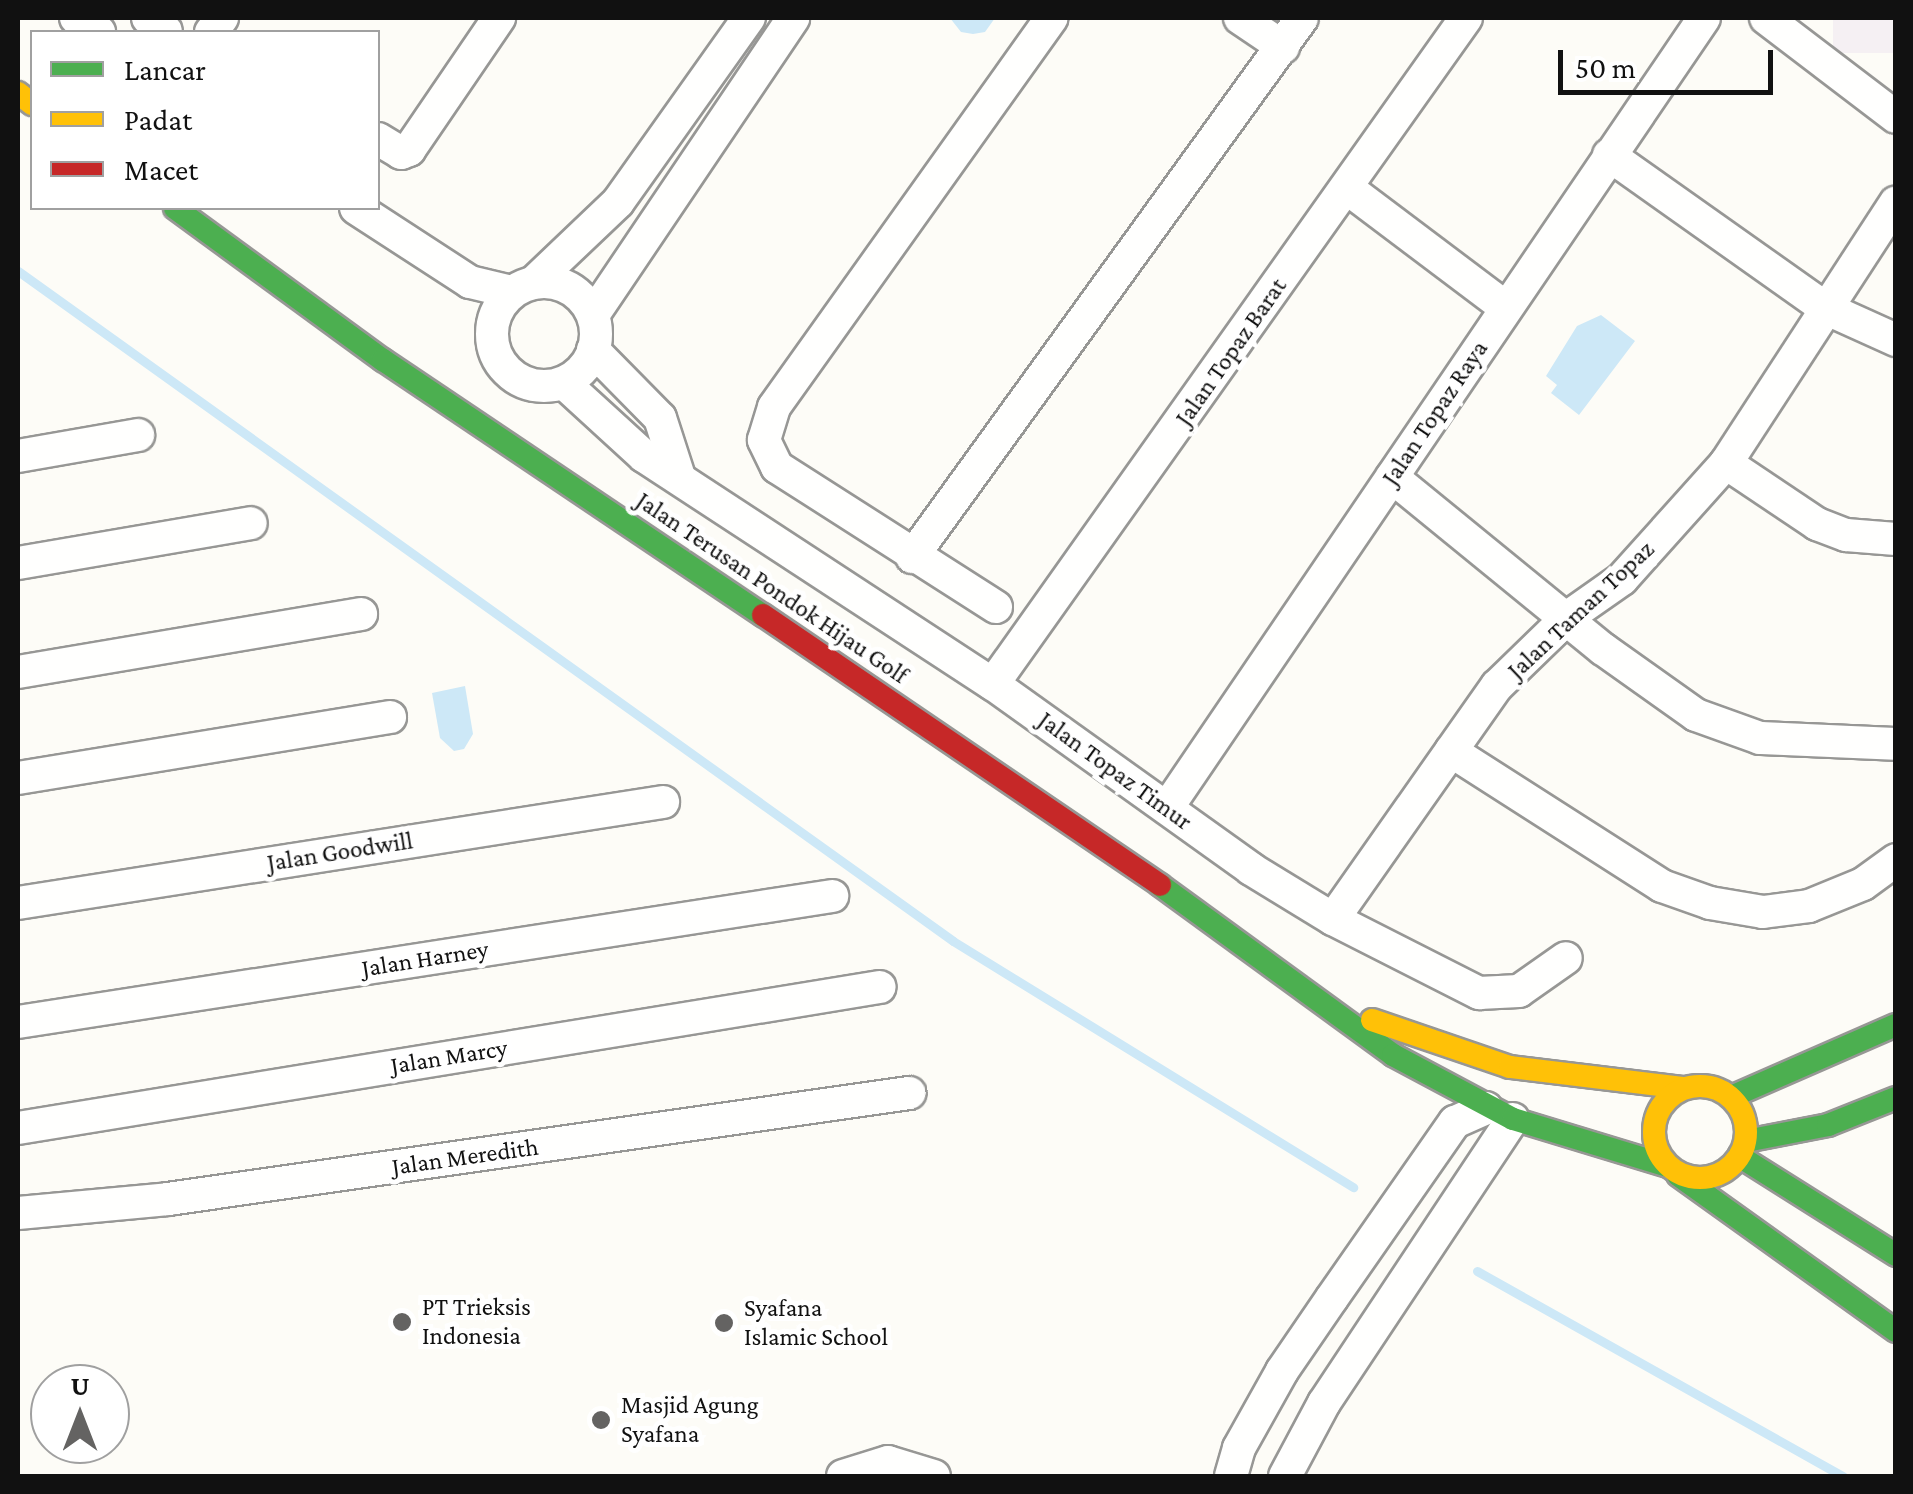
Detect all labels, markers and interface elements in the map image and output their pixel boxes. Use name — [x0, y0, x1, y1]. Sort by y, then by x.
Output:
legend — [30, 30, 380, 210]
scale bar — [1563, 30, 1778, 92]
text: 50 m — [1575, 51, 1636, 84]
text: Lancar — [124, 53, 206, 86]
text: Padat — [124, 103, 192, 136]
text: Macet — [124, 153, 198, 186]
street label: Jalan Topaz Barat — [1169, 272, 1293, 432]
street label: Jalan Topaz Raya — [1376, 335, 1494, 491]
street label: Jalan Terusan Pondok Hijau Golf — [630, 486, 914, 690]
street label: Jalan Taman Topaz — [1501, 534, 1661, 686]
street label: Jalan Topaz Timur — [1032, 705, 1198, 837]
street label: Jalan Goodwill — [265, 826, 415, 878]
street label: Jalan Harney — [359, 934, 491, 984]
street label: Jalan Marcy — [388, 1033, 510, 1081]
street label: Jalan Meredith — [390, 1132, 540, 1182]
place label: PT Trieksis Indonesia — [422, 1293, 531, 1352]
place label: Syafana Islamic School — [744, 1294, 888, 1353]
marker: PT Trieksis Indonesia — [391, 1311, 413, 1333]
marker: Syafana Islamic School — [713, 1312, 735, 1334]
north arrow — [30, 1364, 130, 1464]
text: U — [70, 1370, 90, 1401]
place label: Masjid Agung Syafana — [621, 1391, 759, 1450]
marker: Masjid Agung Syafana — [590, 1409, 612, 1431]

